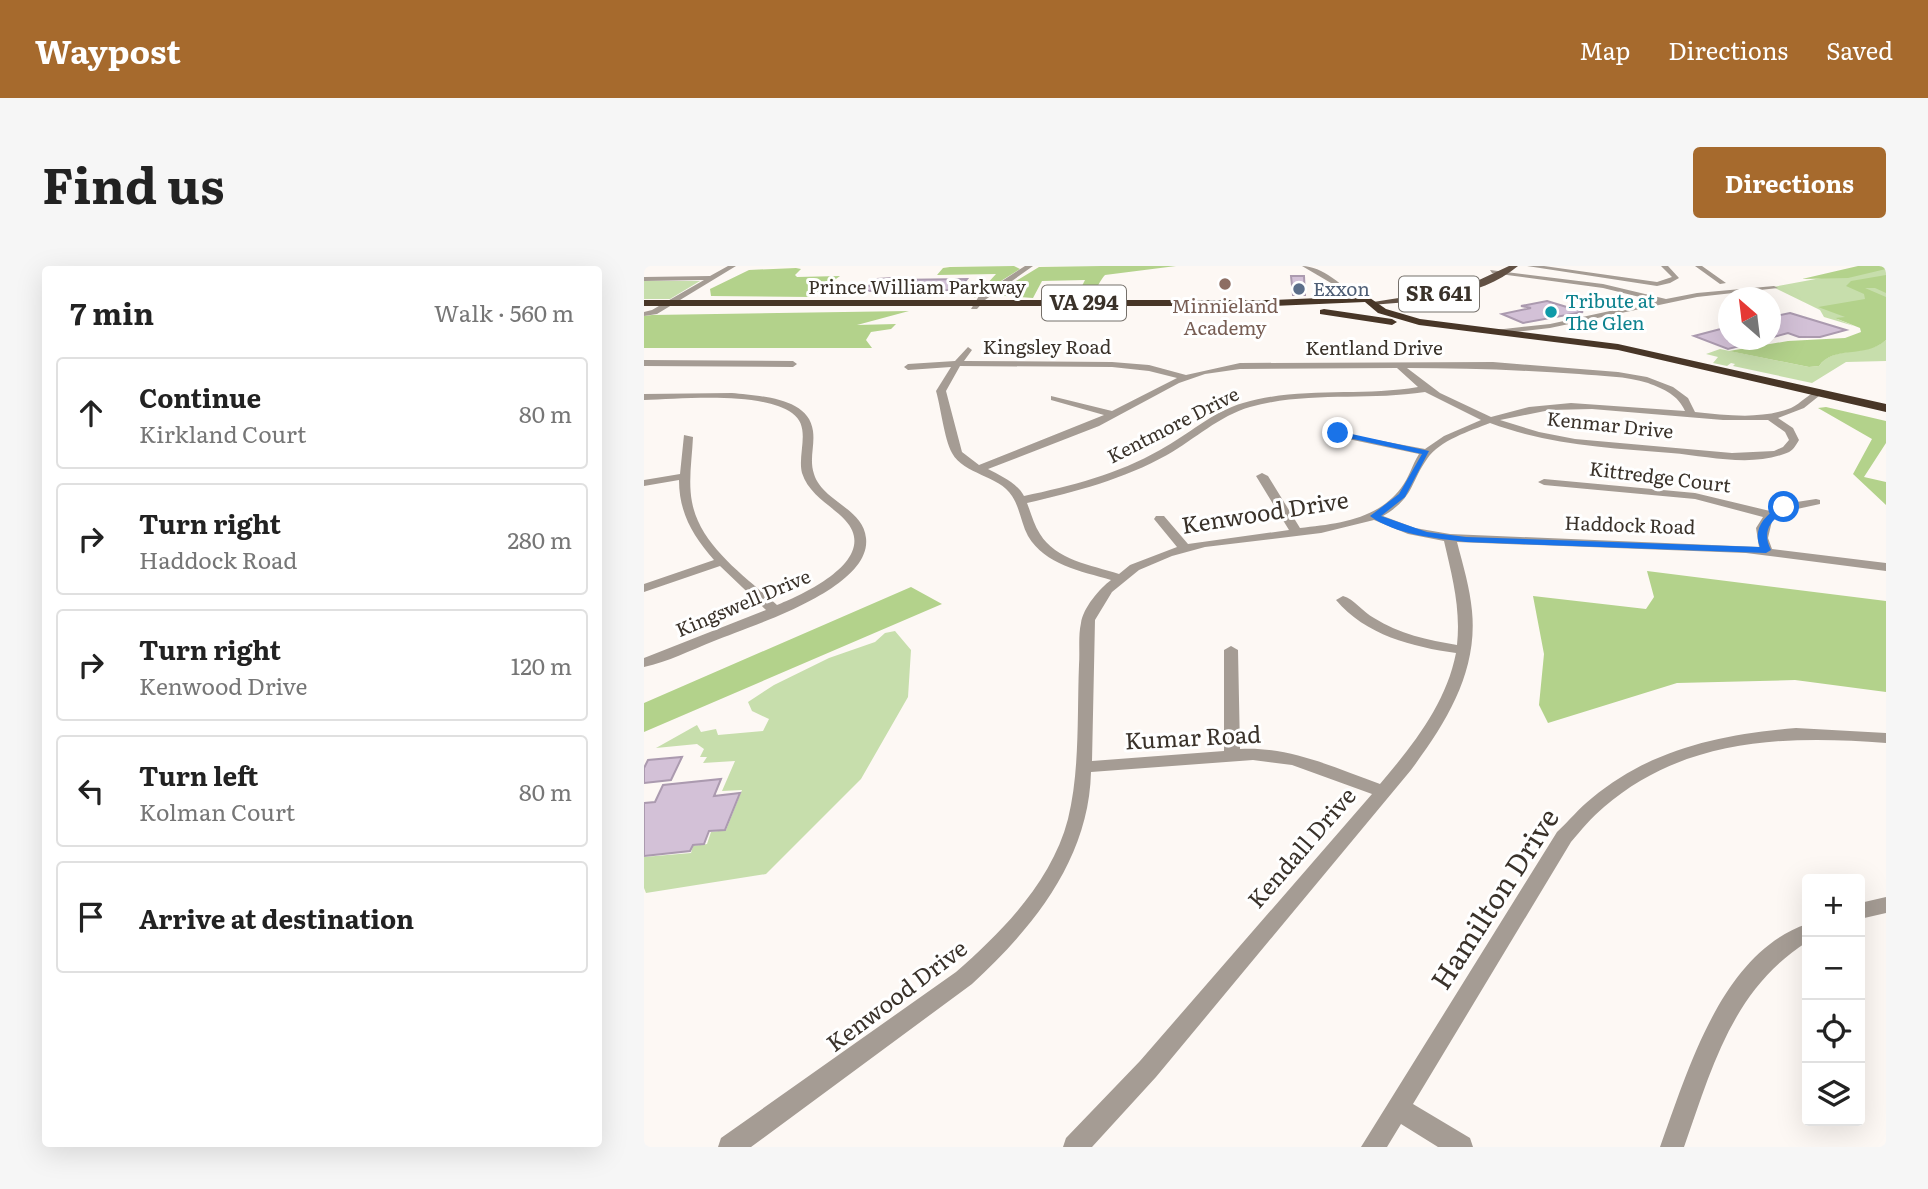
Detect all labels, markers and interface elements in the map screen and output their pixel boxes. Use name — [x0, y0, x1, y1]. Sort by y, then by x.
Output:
text: Waypost — [35, 25, 181, 74]
text: Map — [1579, 32, 1630, 67]
text: Directions — [1668, 32, 1788, 67]
text: Saved — [1826, 32, 1893, 67]
text: Find us — [42, 146, 225, 219]
button: Directions — [1693, 147, 1886, 218]
street label: Prince William Parkway — [808, 272, 1026, 300]
place label: Exxon — [1313, 274, 1370, 302]
marker: Minnieland Academy — [1217, 276, 1233, 292]
road number: SR 641 — [1399, 276, 1479, 312]
marker: Exxon — [1291, 281, 1307, 297]
road number: VA 294 — [1042, 286, 1126, 320]
place label: Tribute at The Glen — [1565, 286, 1655, 336]
north arrow — [1718, 287, 1781, 350]
text: 7 min — [70, 290, 154, 334]
place label: Minnieland Academy — [1172, 291, 1279, 341]
text: Walk · 560 m — [434, 295, 574, 329]
marker: Tribute at The Glen — [1543, 304, 1559, 320]
street label: Kingsley Road — [983, 332, 1112, 360]
street label: Kentland Drive — [1305, 333, 1443, 361]
text: Continue — [139, 377, 261, 416]
street label: Kentmore Drive — [1102, 379, 1243, 469]
icon: ahead — [72, 394, 110, 432]
text: 80 m — [519, 396, 572, 430]
street label: Kenmar Drive — [1545, 403, 1675, 445]
text: Kirkland Court — [139, 416, 306, 450]
route end — [1322, 417, 1353, 448]
street label: Kittredge Court — [1588, 453, 1733, 499]
street label: Kenwood Drive — [1179, 481, 1351, 541]
route start — [1768, 491, 1799, 522]
text: Turn right — [139, 503, 281, 542]
street label: Haddock Road — [1564, 508, 1696, 540]
icon: right — [72, 520, 110, 558]
text: 280 m — [507, 522, 572, 556]
text: Haddock Road — [139, 542, 297, 576]
street label: Kingswell Drive — [671, 561, 815, 643]
text: Turn right — [139, 629, 281, 668]
icon: right — [72, 646, 110, 684]
text: 120 m — [511, 648, 572, 682]
text: Kenwood Drive — [139, 668, 307, 702]
street label: Kumar Road — [1124, 715, 1262, 757]
text: Turn left — [139, 755, 258, 794]
icon: left — [72, 772, 110, 810]
text: 80 m — [519, 774, 572, 808]
street label: Kendall Drive — [1238, 779, 1363, 915]
text: Kolman Court — [139, 794, 295, 828]
street label: Hamilton Drive — [1419, 799, 1568, 997]
map controls — [1802, 874, 1865, 1126]
button: + — [1802, 874, 1865, 937]
icon: arrive — [72, 898, 110, 936]
text: Arrive at destination — [139, 898, 414, 937]
street label: Kenwood Drive — [818, 930, 973, 1059]
button: − — [1802, 937, 1865, 1000]
button: locate — [1802, 1000, 1865, 1063]
button: layers — [1802, 1063, 1865, 1126]

